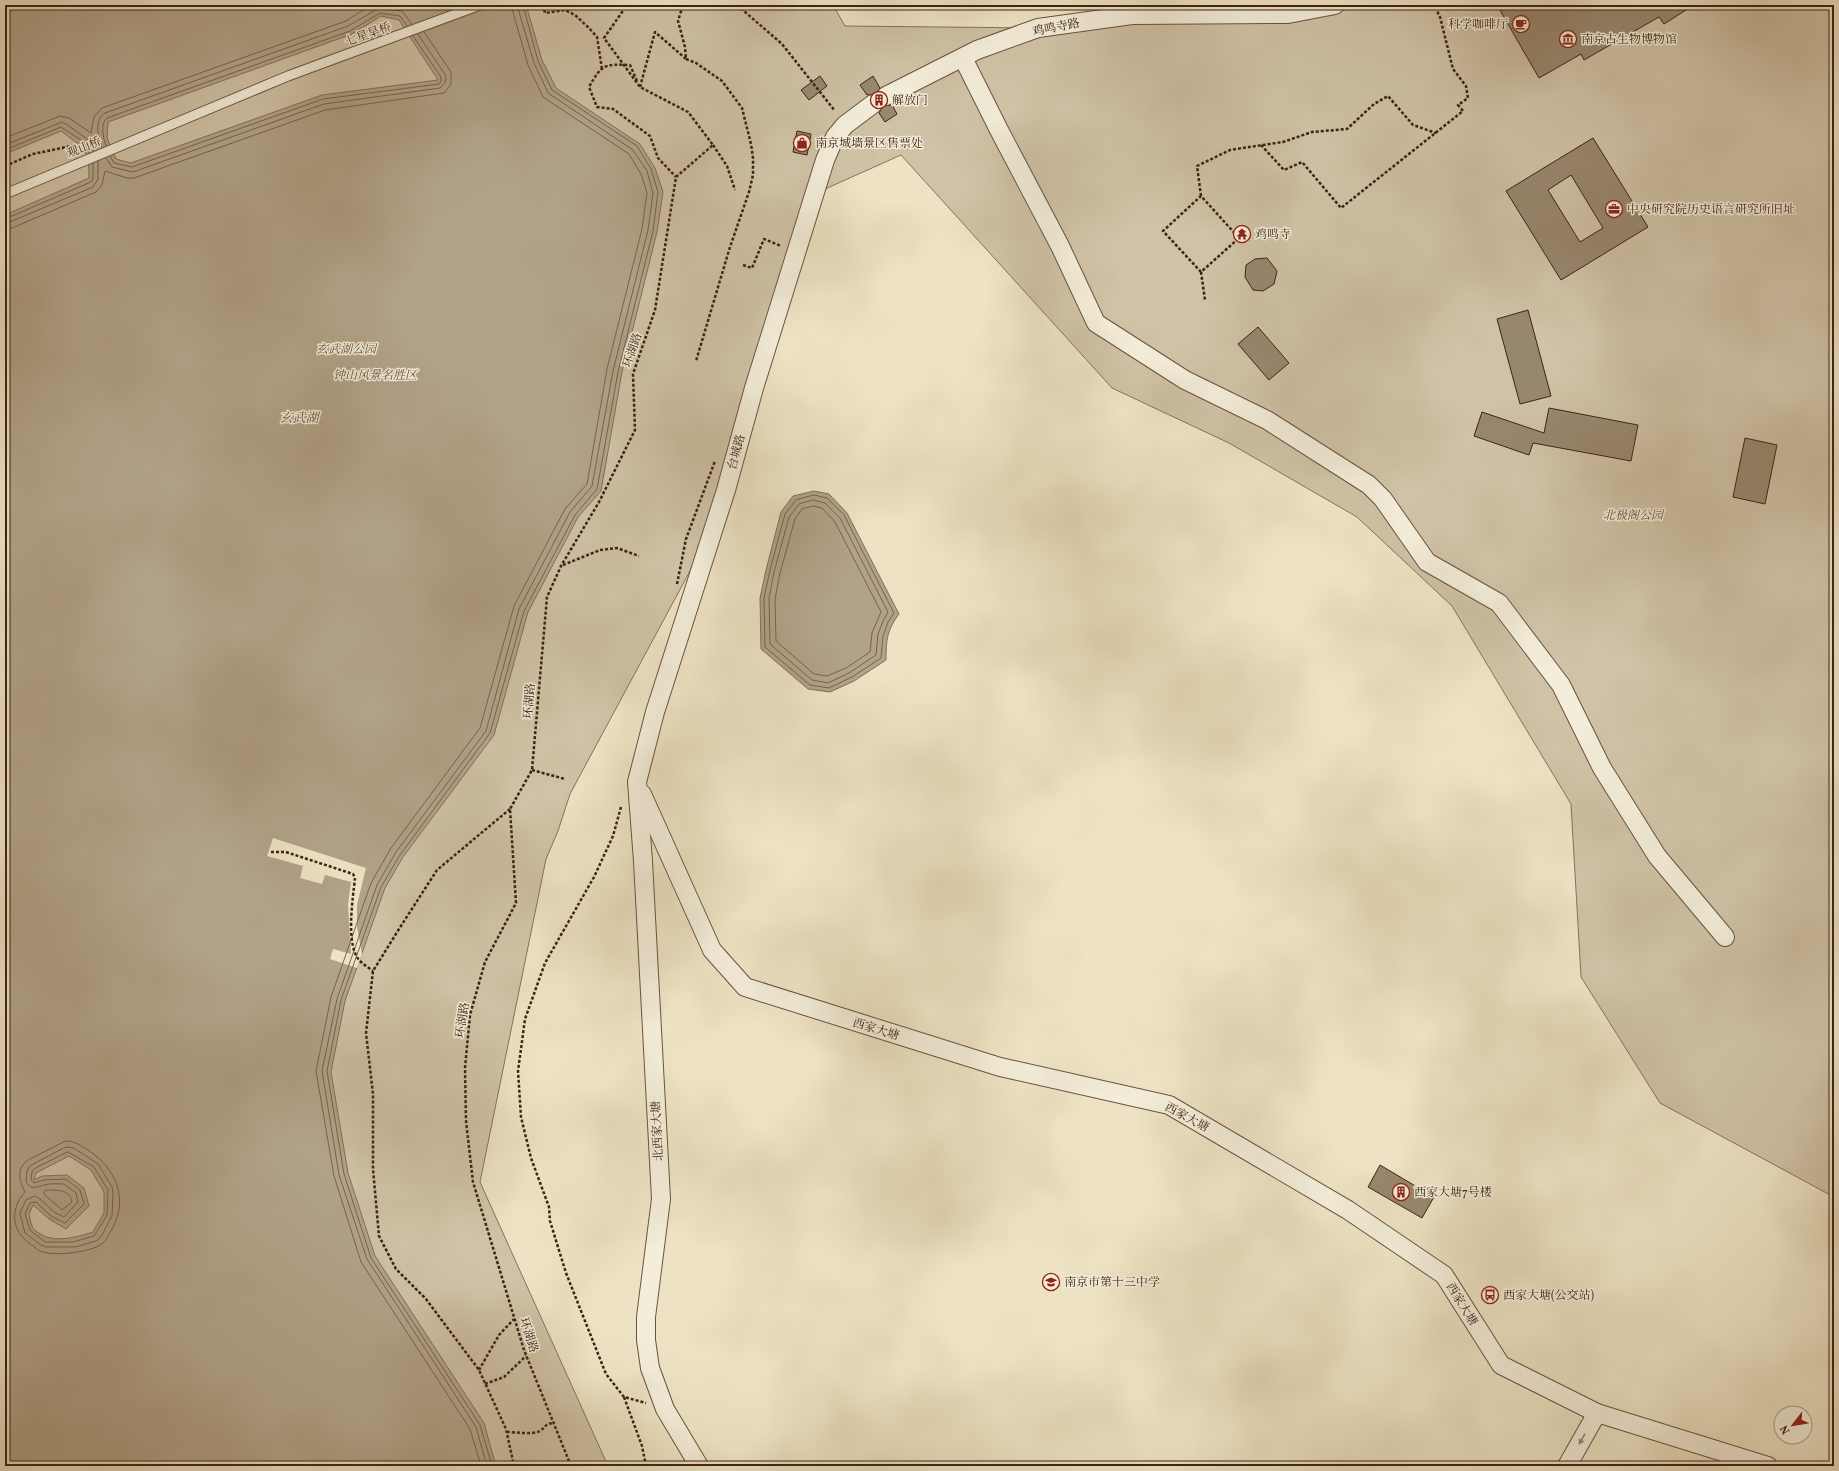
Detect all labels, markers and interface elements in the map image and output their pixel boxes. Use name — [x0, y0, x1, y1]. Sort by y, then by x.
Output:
cafe icon: 科学咖啡厅 — [1511, 14, 1531, 34]
street label: 鸡鸣寺路 — [1031, 16, 1081, 40]
place label: 科学咖啡厅 — [1448, 17, 1508, 33]
street label: 七星旱桥 — [343, 19, 394, 51]
museum icon: 南京古生物博物馆 — [1558, 29, 1578, 49]
place label: 南京古生物博物馆 — [1581, 32, 1677, 48]
building icon: 解放门 — [869, 90, 889, 110]
place label: 解放门 — [892, 93, 928, 109]
shop icon: 南京城墙景区售票处 — [792, 133, 812, 153]
street label: 观山桥 — [65, 134, 104, 162]
place label: 南京城墙景区售票处 — [815, 136, 923, 152]
office icon: 中央研究院历史语言研究所旧址 — [1604, 199, 1624, 219]
place label: 中央研究院历史语言研究所旧址 — [1627, 202, 1795, 218]
temple icon: 鸡鸣寺 — [1232, 224, 1252, 244]
place label: 鸡鸣寺 — [1255, 227, 1291, 243]
street label: 环湖路 — [620, 331, 646, 370]
park label: 玄武湖公园 — [316, 342, 378, 358]
park label: 钟山风景名胜区 — [333, 368, 419, 384]
water label: 玄武湖 — [279, 410, 320, 428]
street label: 台城路 — [725, 433, 749, 472]
park label: 北极阁公园 — [1603, 508, 1665, 524]
street label: 环湖路 — [520, 682, 540, 720]
street label: 环湖路 — [452, 1001, 474, 1039]
street label: 西家大塘 — [850, 1015, 901, 1045]
street label: 西家大塘 — [1162, 1100, 1211, 1136]
street label: 北西家大塘 — [648, 1101, 668, 1161]
building icon: 西家大塘7号楼 — [1391, 1182, 1411, 1202]
place label: 西家大塘7号楼 — [1414, 1185, 1492, 1201]
school or university icon: 南京市第十三中学 — [1041, 1272, 1061, 1292]
place label: 南京市第十三中学 — [1064, 1275, 1160, 1291]
street label: 西家大塘 — [1442, 1280, 1481, 1329]
bus stop icon: 西家大塘(公交站) — [1480, 1285, 1500, 1305]
place label: 西家大塘(公交站) — [1503, 1288, 1594, 1304]
street label: 环湖路 — [515, 1316, 541, 1355]
north arrow — [1773, 1405, 1813, 1445]
text: N — [1777, 1422, 1794, 1437]
one-way arrow — [1579, 1433, 1586, 1445]

